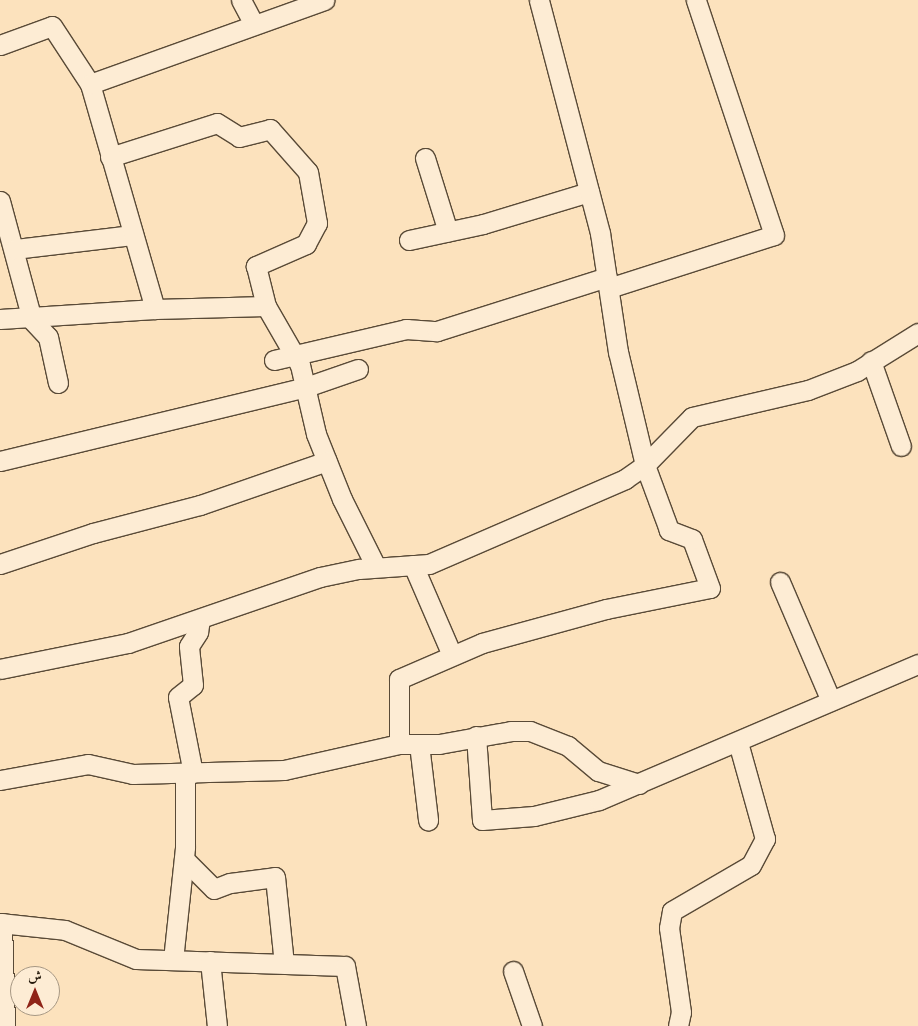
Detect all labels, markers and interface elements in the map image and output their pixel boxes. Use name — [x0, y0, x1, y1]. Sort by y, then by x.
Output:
north arrow — [10, 966, 60, 1016]
text: ش — [28, 968, 42, 985]

